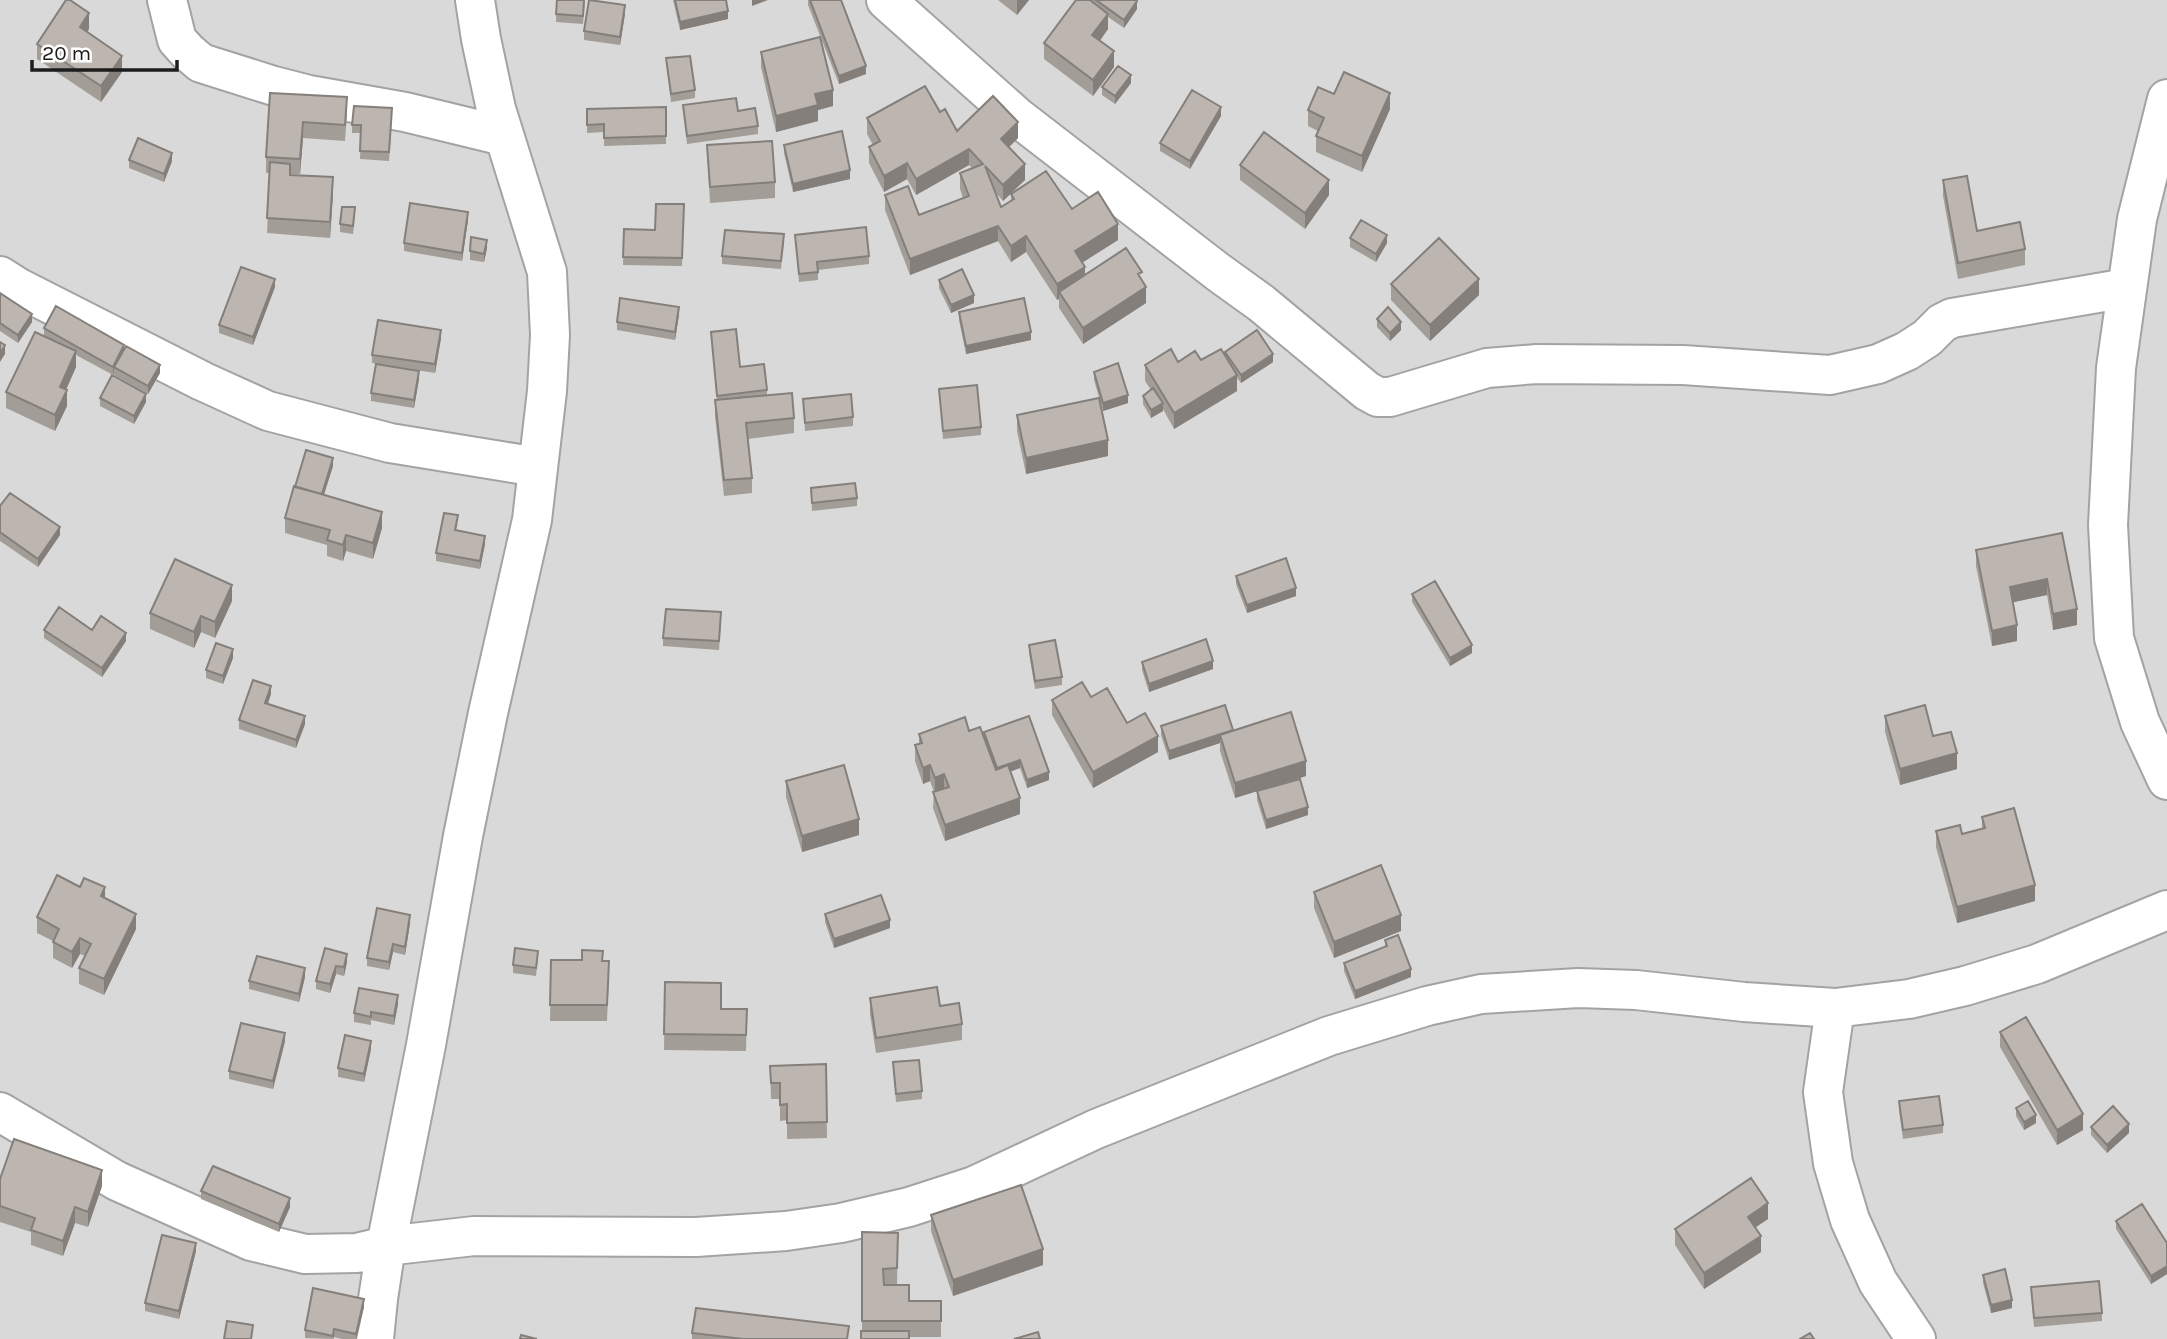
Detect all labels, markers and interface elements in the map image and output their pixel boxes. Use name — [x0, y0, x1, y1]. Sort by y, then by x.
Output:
scale bar — [32, 28, 177, 72]
text: 20 m — [42, 41, 91, 65]

